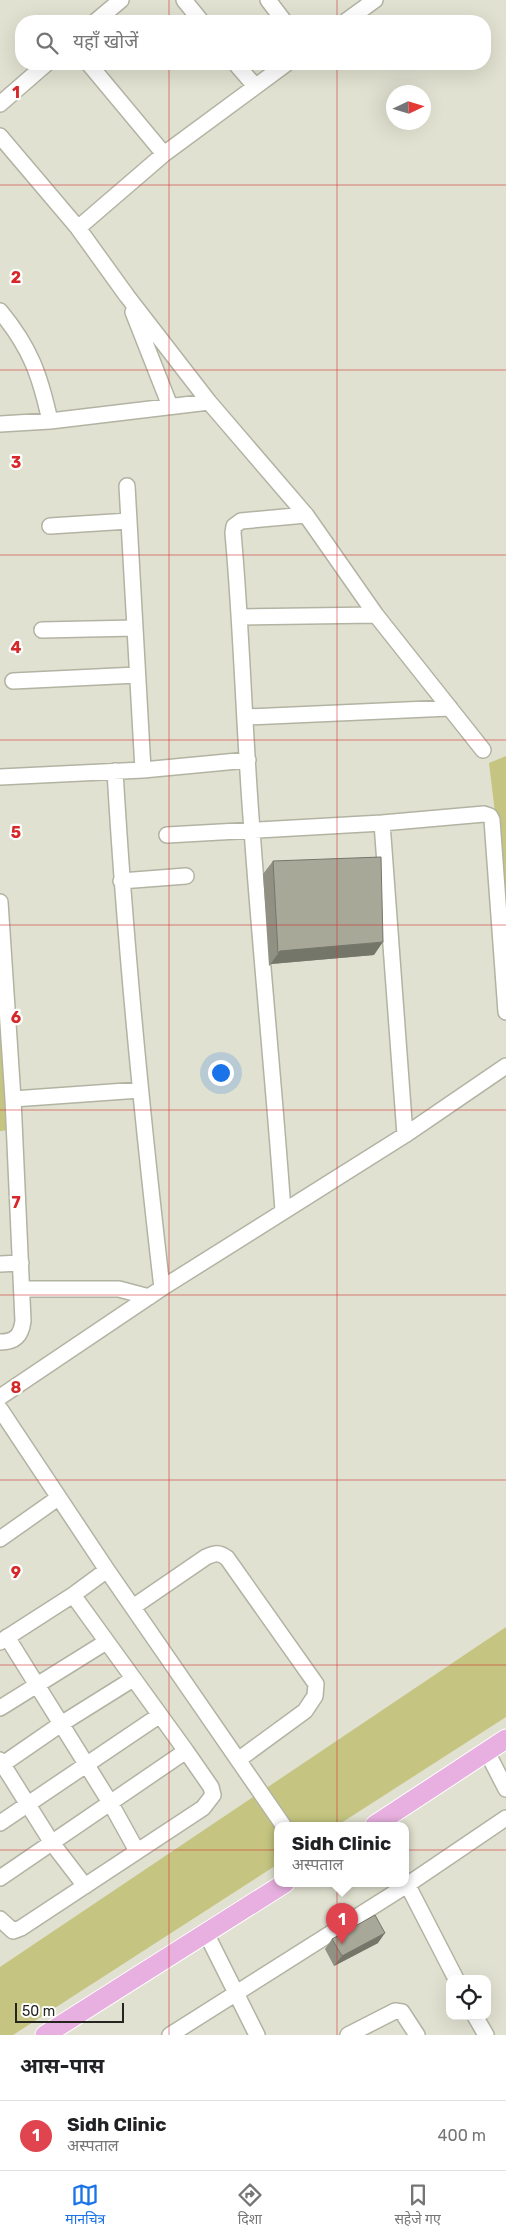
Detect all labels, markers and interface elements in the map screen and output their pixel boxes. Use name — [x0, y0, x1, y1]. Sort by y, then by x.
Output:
search box — [15, 15, 491, 70]
icon: search — [33, 29, 61, 57]
text: यहाँ खोजें — [73, 30, 138, 53]
text: 1 — [12, 83, 20, 102]
north arrow — [386, 85, 431, 130]
text: 2 — [11, 268, 21, 287]
text: 3 — [11, 453, 21, 472]
text: 4 — [11, 638, 22, 657]
text: 5 — [11, 823, 21, 842]
text: 6 — [11, 1008, 21, 1027]
your location — [208, 1060, 234, 1086]
text: 7 — [11, 1193, 21, 1212]
text: 8 — [11, 1378, 22, 1397]
text: 9 — [11, 1563, 21, 1582]
popup — [274, 1822, 409, 1887]
text: Sidh Clinic — [292, 1832, 391, 1855]
text: अस्पताल — [292, 1855, 343, 1874]
pin: 1 — [326, 1903, 358, 1944]
map controls — [446, 1975, 491, 2020]
button: locate — [446, 1975, 491, 2020]
scale bar — [15, 2000, 124, 2023]
text: 50 m — [22, 2003, 55, 2020]
text: आस-पास — [20, 2053, 104, 2078]
text: Sidh Clinic — [67, 2113, 166, 2136]
text: 1 — [32, 2126, 40, 2145]
text: 400 m — [438, 2126, 486, 2145]
text: अस्पताल — [67, 2136, 119, 2155]
tab: मानचित्र — [65, 2181, 105, 2230]
tab: दिशा — [236, 2181, 264, 2230]
tab: सहेजे गए — [394, 2181, 441, 2230]

